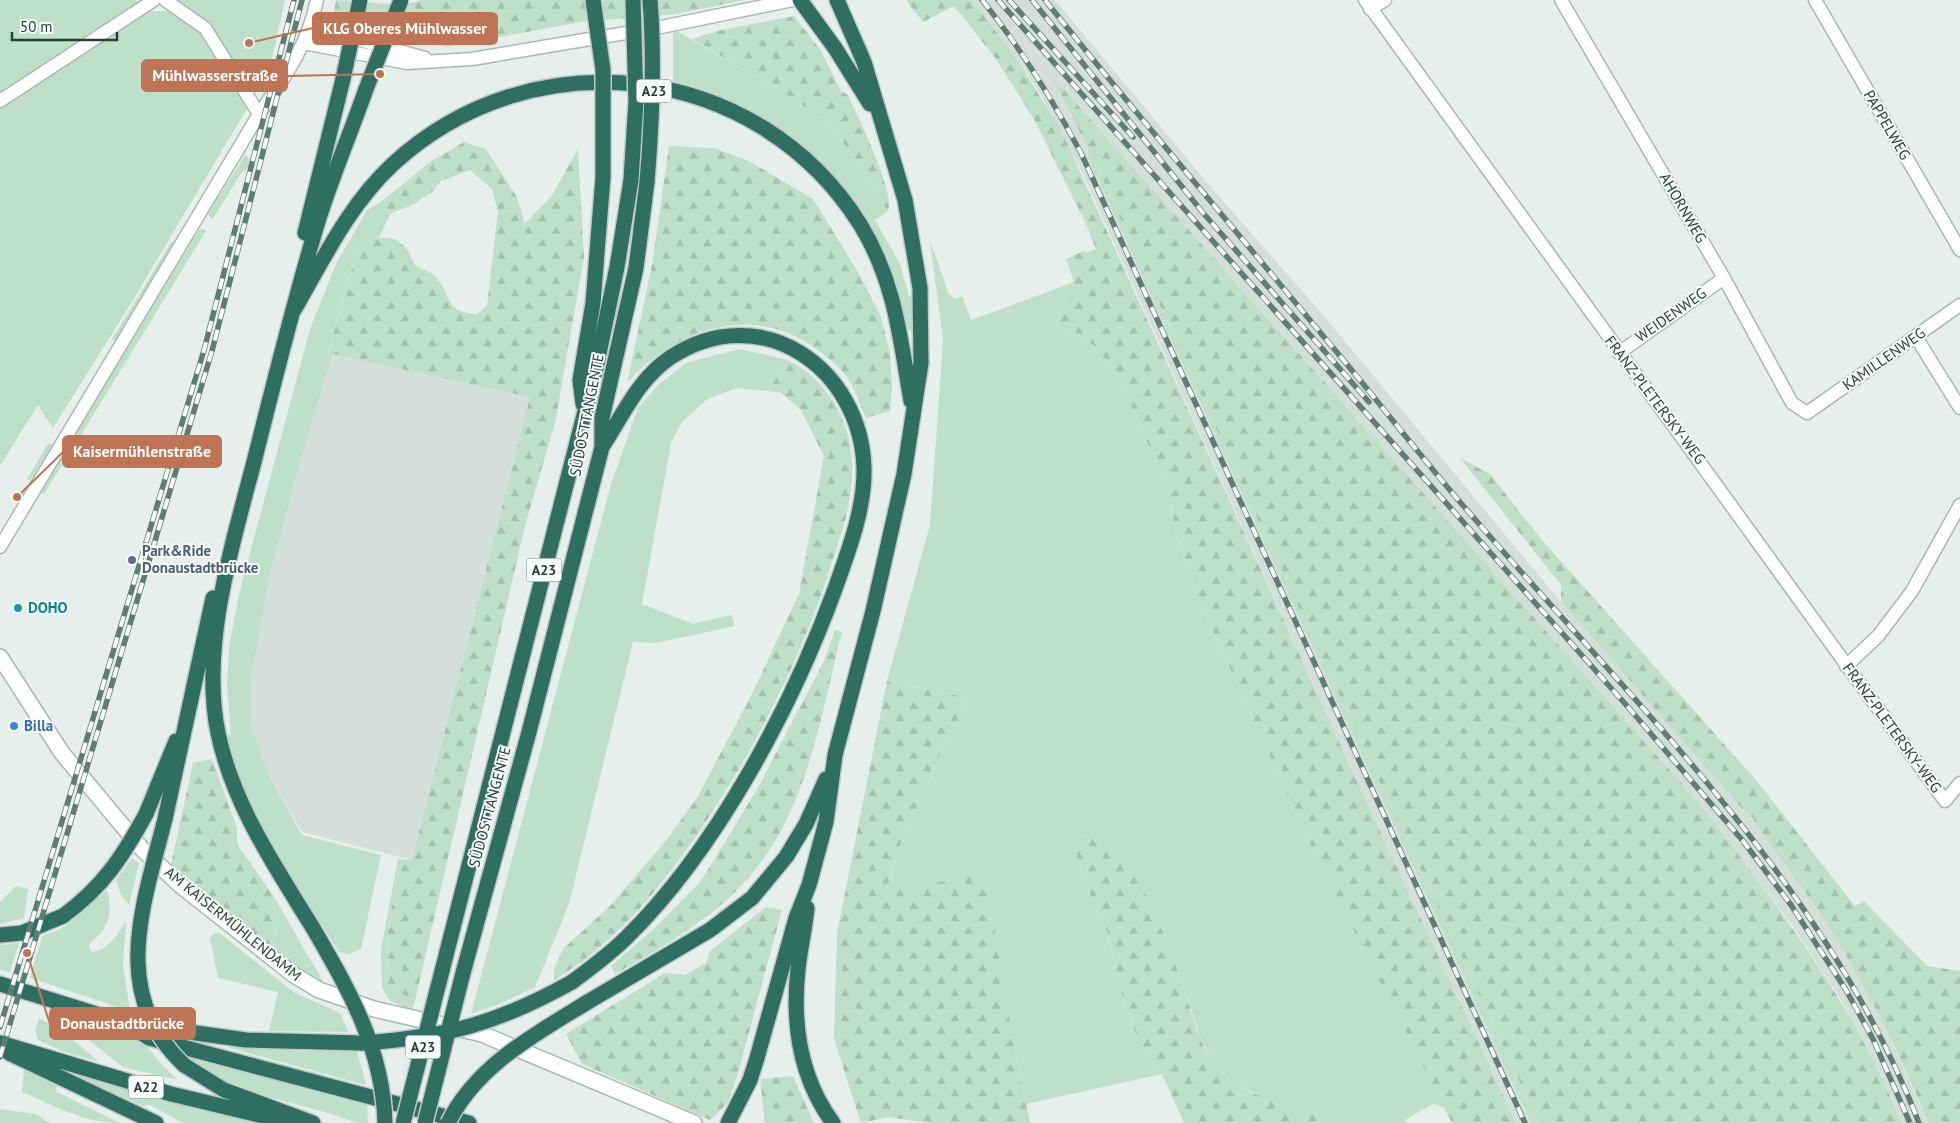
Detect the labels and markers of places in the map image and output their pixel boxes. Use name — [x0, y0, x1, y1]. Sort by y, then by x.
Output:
callout: KLG Oberes Mühlwasser — [313, 13, 497, 44]
callout: Mühlwasserstraße — [142, 60, 287, 91]
callout: Kaisermühlenstraße — [63, 436, 221, 467]
place label: Park&Ride Donaustadtbrücke — [142, 541, 259, 577]
marker: Park&Ride Donaustadtbrücke — [126, 554, 138, 566]
place label: DOHO — [28, 598, 68, 617]
marker: DOHO — [12, 602, 24, 614]
place label: Billa — [24, 716, 53, 735]
marker: Billa — [8, 720, 20, 732]
callout: Donaustadtbrücke — [50, 1008, 195, 1039]

